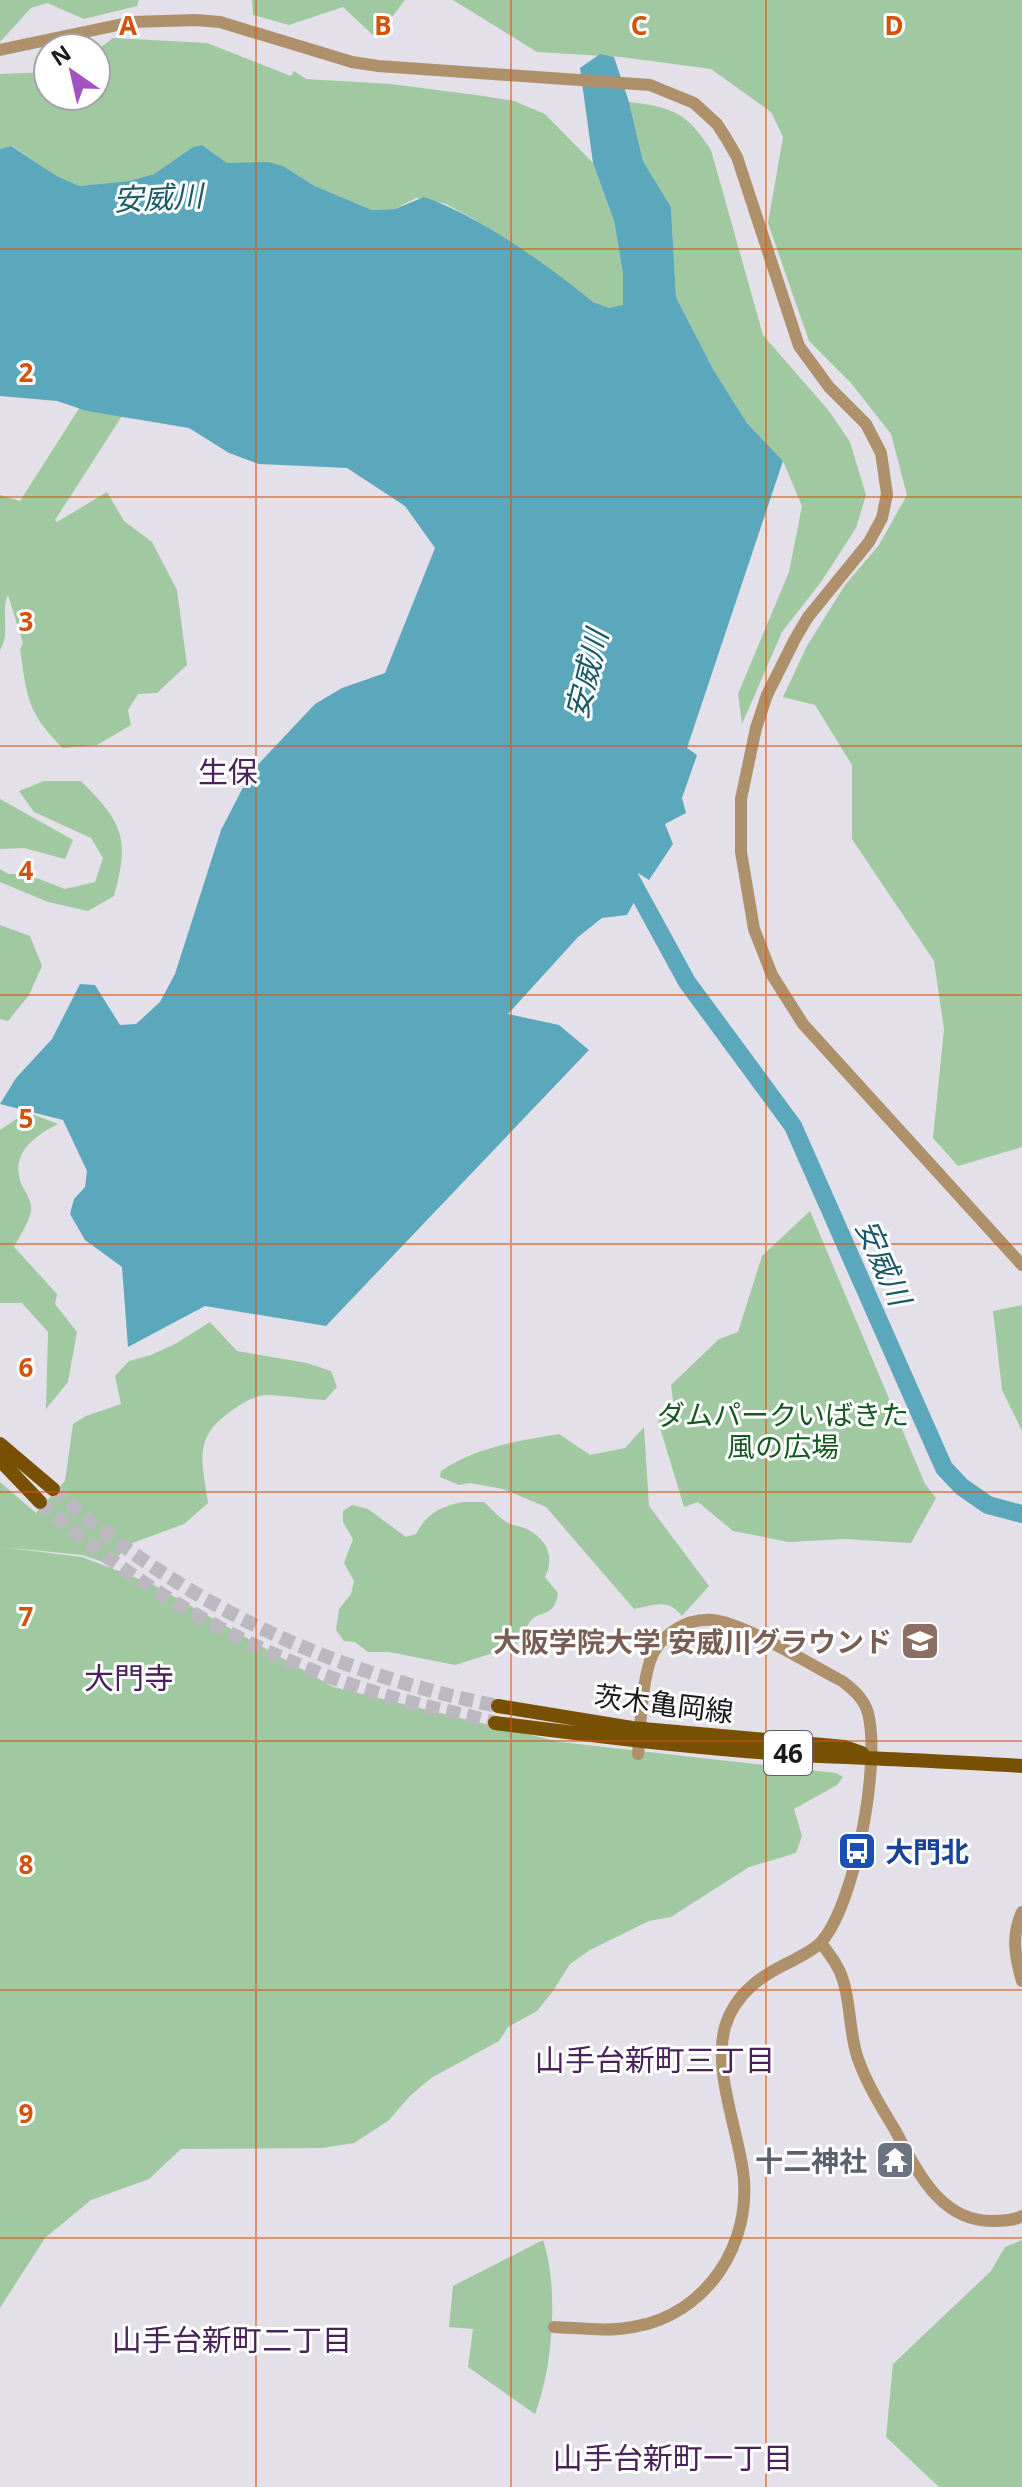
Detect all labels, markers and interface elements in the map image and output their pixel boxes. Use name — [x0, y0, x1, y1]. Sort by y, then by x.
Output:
text: A — [119, 7, 137, 43]
text: B — [374, 7, 392, 43]
text: C — [631, 7, 647, 43]
text: D — [884, 7, 904, 43]
north arrow — [32, 32, 112, 112]
text: N — [44, 37, 76, 72]
water label: 安威川 — [112, 174, 207, 220]
text: 2 — [19, 354, 34, 390]
text: 3 — [19, 603, 33, 639]
water label: 安威川 — [555, 622, 618, 723]
district label: 生保 — [198, 751, 258, 792]
text: 4 — [19, 852, 34, 888]
text: 5 — [19, 1100, 33, 1136]
water label: 安威川 — [847, 1213, 922, 1314]
text: 6 — [19, 1349, 34, 1385]
park label: ダムパークいばきた 風の広場 — [657, 1395, 909, 1465]
text: 7 — [19, 1598, 34, 1634]
school or university icon: 大阪学院大学 安威川グラウンド — [899, 1620, 941, 1662]
place label: 大阪学院大学 安威川グラウンド — [493, 1622, 892, 1660]
district label: 大門寺 — [84, 1657, 174, 1698]
street label: 茨木亀岡線 — [592, 1676, 736, 1730]
road number: 46 — [764, 1731, 812, 1775]
bus stop icon: 大門北 — [836, 1830, 878, 1872]
place label: 大門北 — [885, 1832, 969, 1870]
text: 8 — [19, 1846, 33, 1882]
district label: 山手台新町三丁目 — [535, 2039, 775, 2080]
text: 9 — [19, 2095, 33, 2131]
temple icon: 十二神社 — [874, 2139, 916, 2181]
place label: 十二神社 — [755, 2141, 867, 2179]
district label: 山手台新町二丁目 — [112, 2319, 352, 2360]
district label: 山手台新町一丁目 — [553, 2437, 793, 2478]

